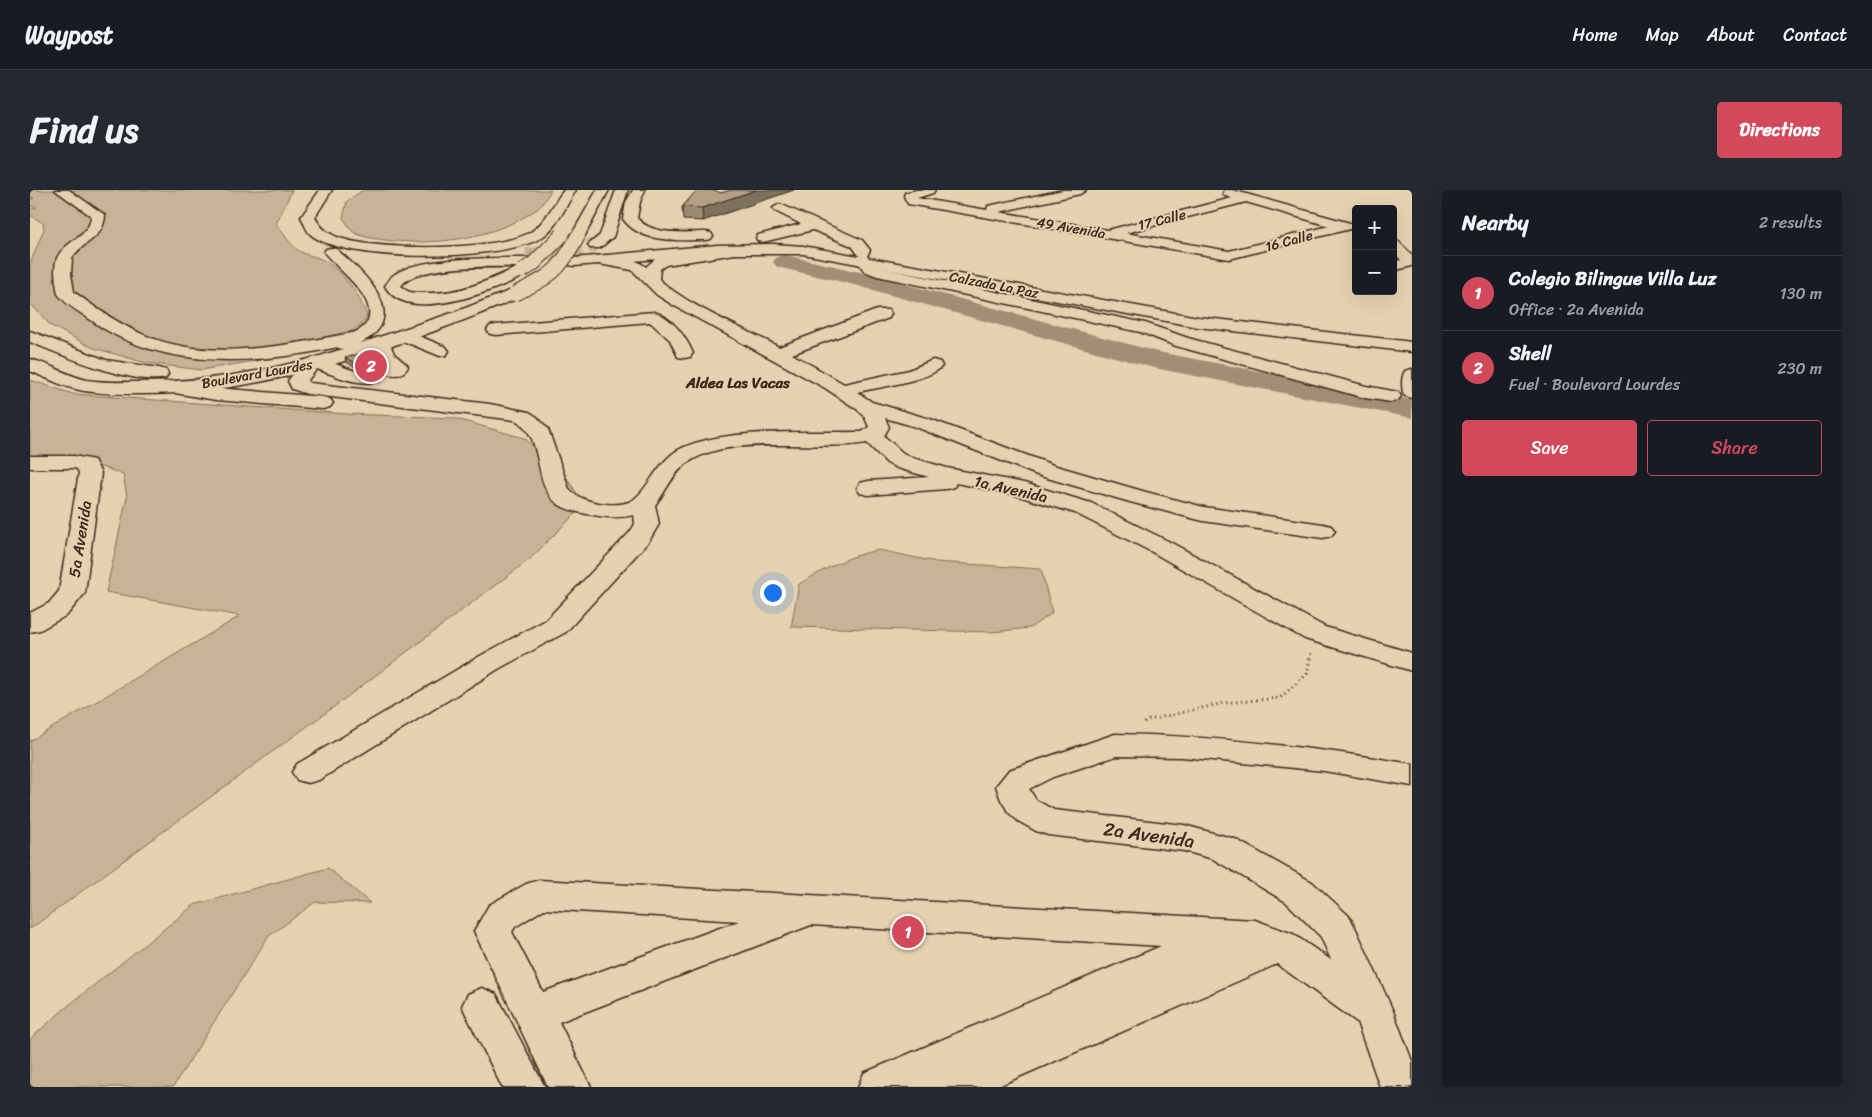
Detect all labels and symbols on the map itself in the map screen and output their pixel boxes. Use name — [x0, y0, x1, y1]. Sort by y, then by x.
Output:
street label: 17 Calle — [1135, 202, 1189, 238]
street label: 49 Avenida — [1035, 210, 1107, 246]
street label: 16 Calle — [1262, 223, 1316, 259]
street label: Calzada La Paz — [947, 264, 1041, 306]
pin: 2 — [355, 347, 387, 385]
street label: Boulevard Lourdes — [200, 352, 315, 396]
district label: Aldea Las Vacas — [685, 370, 791, 396]
street label: 1a Avenida — [971, 466, 1051, 512]
street label: 5a Avenida — [60, 498, 100, 580]
your location — [760, 580, 786, 606]
street label: 2a Avenida — [1101, 812, 1197, 858]
pin: 1 — [892, 913, 924, 951]

